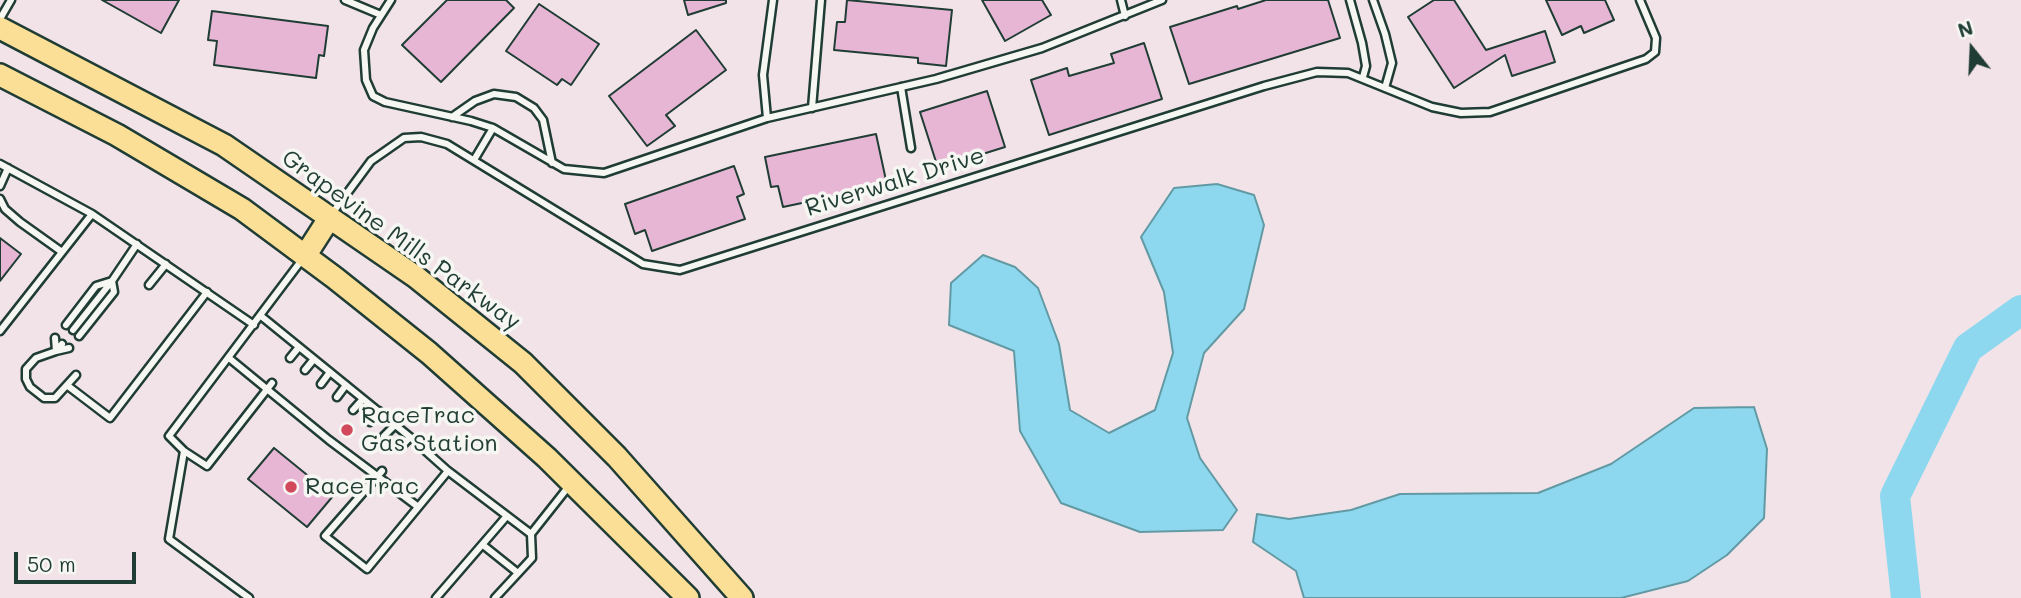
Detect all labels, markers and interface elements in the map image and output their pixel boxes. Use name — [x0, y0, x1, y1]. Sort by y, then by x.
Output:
north arrow — [1937, 14, 2007, 84]
text: N — [1955, 14, 1976, 43]
street label: Riverwalk Drive — [802, 141, 988, 223]
street label: Grapevine Mills Parkway — [276, 144, 526, 336]
place label: RaceTrac Gas Station — [361, 402, 498, 458]
marker: RaceTrac Gas Station — [339, 422, 355, 438]
place label: RaceTrac — [305, 473, 419, 501]
marker: RaceTrac — [283, 479, 299, 495]
scale bar — [18, 538, 140, 582]
text: 50 m — [27, 550, 76, 577]

